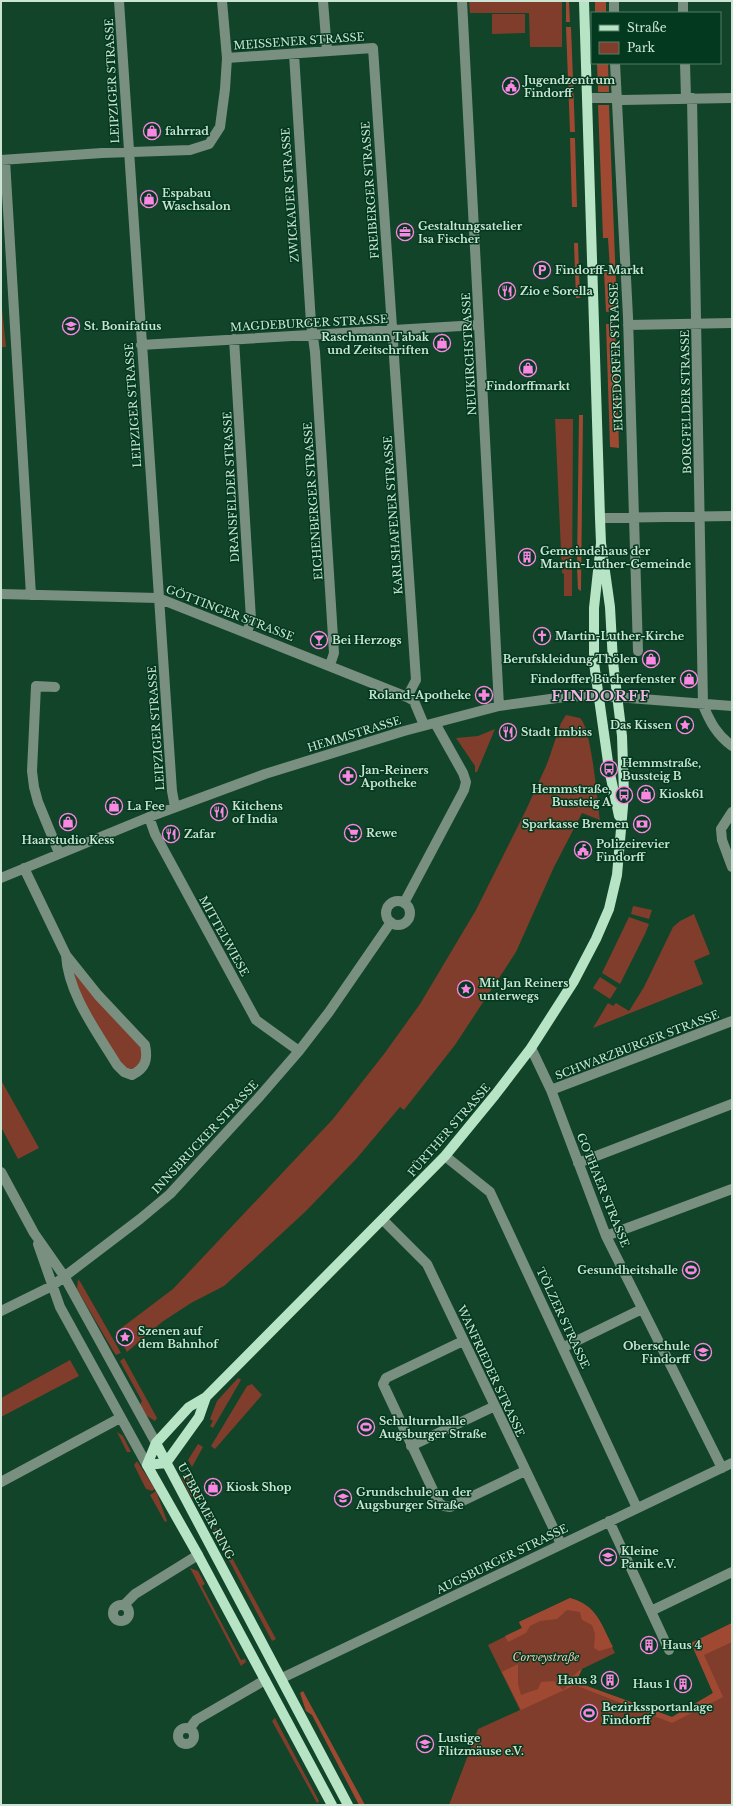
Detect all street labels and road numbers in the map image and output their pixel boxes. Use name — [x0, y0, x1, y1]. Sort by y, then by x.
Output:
street label: LEIPZIGER STRASSE — [102, 18, 122, 144]
street label: MEISSENER STRASSE — [233, 29, 365, 53]
street label: FREIBERGER STRASSE — [358, 121, 382, 259]
street label: ZWICKAUER STRASSE — [278, 127, 302, 263]
street label: EICKEDORFER STRASSE — [606, 283, 626, 431]
street label: NEUKIRCHSTRASSE — [459, 292, 479, 416]
street label: MAGDEBURGER STRASSE — [230, 312, 388, 334]
street label: BORGFELDER STRASSE — [678, 330, 694, 474]
street label: LEIPZIGER STRASSE — [122, 342, 144, 468]
street label: DRANSFELDER STRASSE — [220, 411, 242, 563]
street label: EICHENBERGER STRASSE — [300, 421, 326, 581]
street label: KARLSHAFENER STRASSE — [380, 435, 406, 595]
street label: GÖTTINGER STRASSE — [164, 582, 296, 644]
street label: LEIPZIGER STRASSE — [145, 665, 167, 791]
street label: HEMMSTRASSE — [305, 713, 403, 755]
street label: MITTELWIESE — [196, 893, 252, 979]
street label: SCHWARZBURGER STRASSE — [553, 1007, 721, 1083]
street label: INNSBRUCKER STRASSE — [149, 1078, 261, 1196]
street label: FÜRTHER STRASSE — [405, 1081, 493, 1179]
street label: GOTHAER STRASSE — [574, 1131, 632, 1249]
street label: TÖLZER STRASSE — [533, 1265, 593, 1371]
street label: WANFRIEDER STRASSE — [454, 1302, 528, 1439]
street label: UTBREMER RING — [175, 1460, 238, 1562]
street label: AUGSBURGER STRASSE — [433, 1521, 570, 1597]

